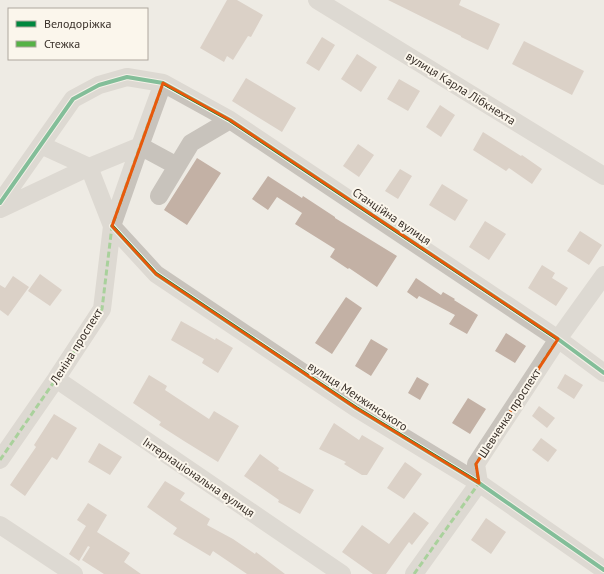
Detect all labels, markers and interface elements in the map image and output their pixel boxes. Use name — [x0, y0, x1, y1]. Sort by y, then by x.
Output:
legend — [8, 8, 148, 60]
text: Велодоріжка — [44, 16, 112, 31]
text: Стежка — [44, 36, 80, 51]
street label: вулиця Карла Лібкнехта — [403, 48, 519, 128]
street label: Станційна вулиця — [350, 184, 434, 248]
street label: Леніна проспект — [46, 305, 105, 388]
street label: вулиця Менжинського — [305, 358, 411, 434]
street label: Шевченка проспект — [474, 365, 544, 461]
street label: Інтернаціональна вулиця — [140, 434, 258, 520]

